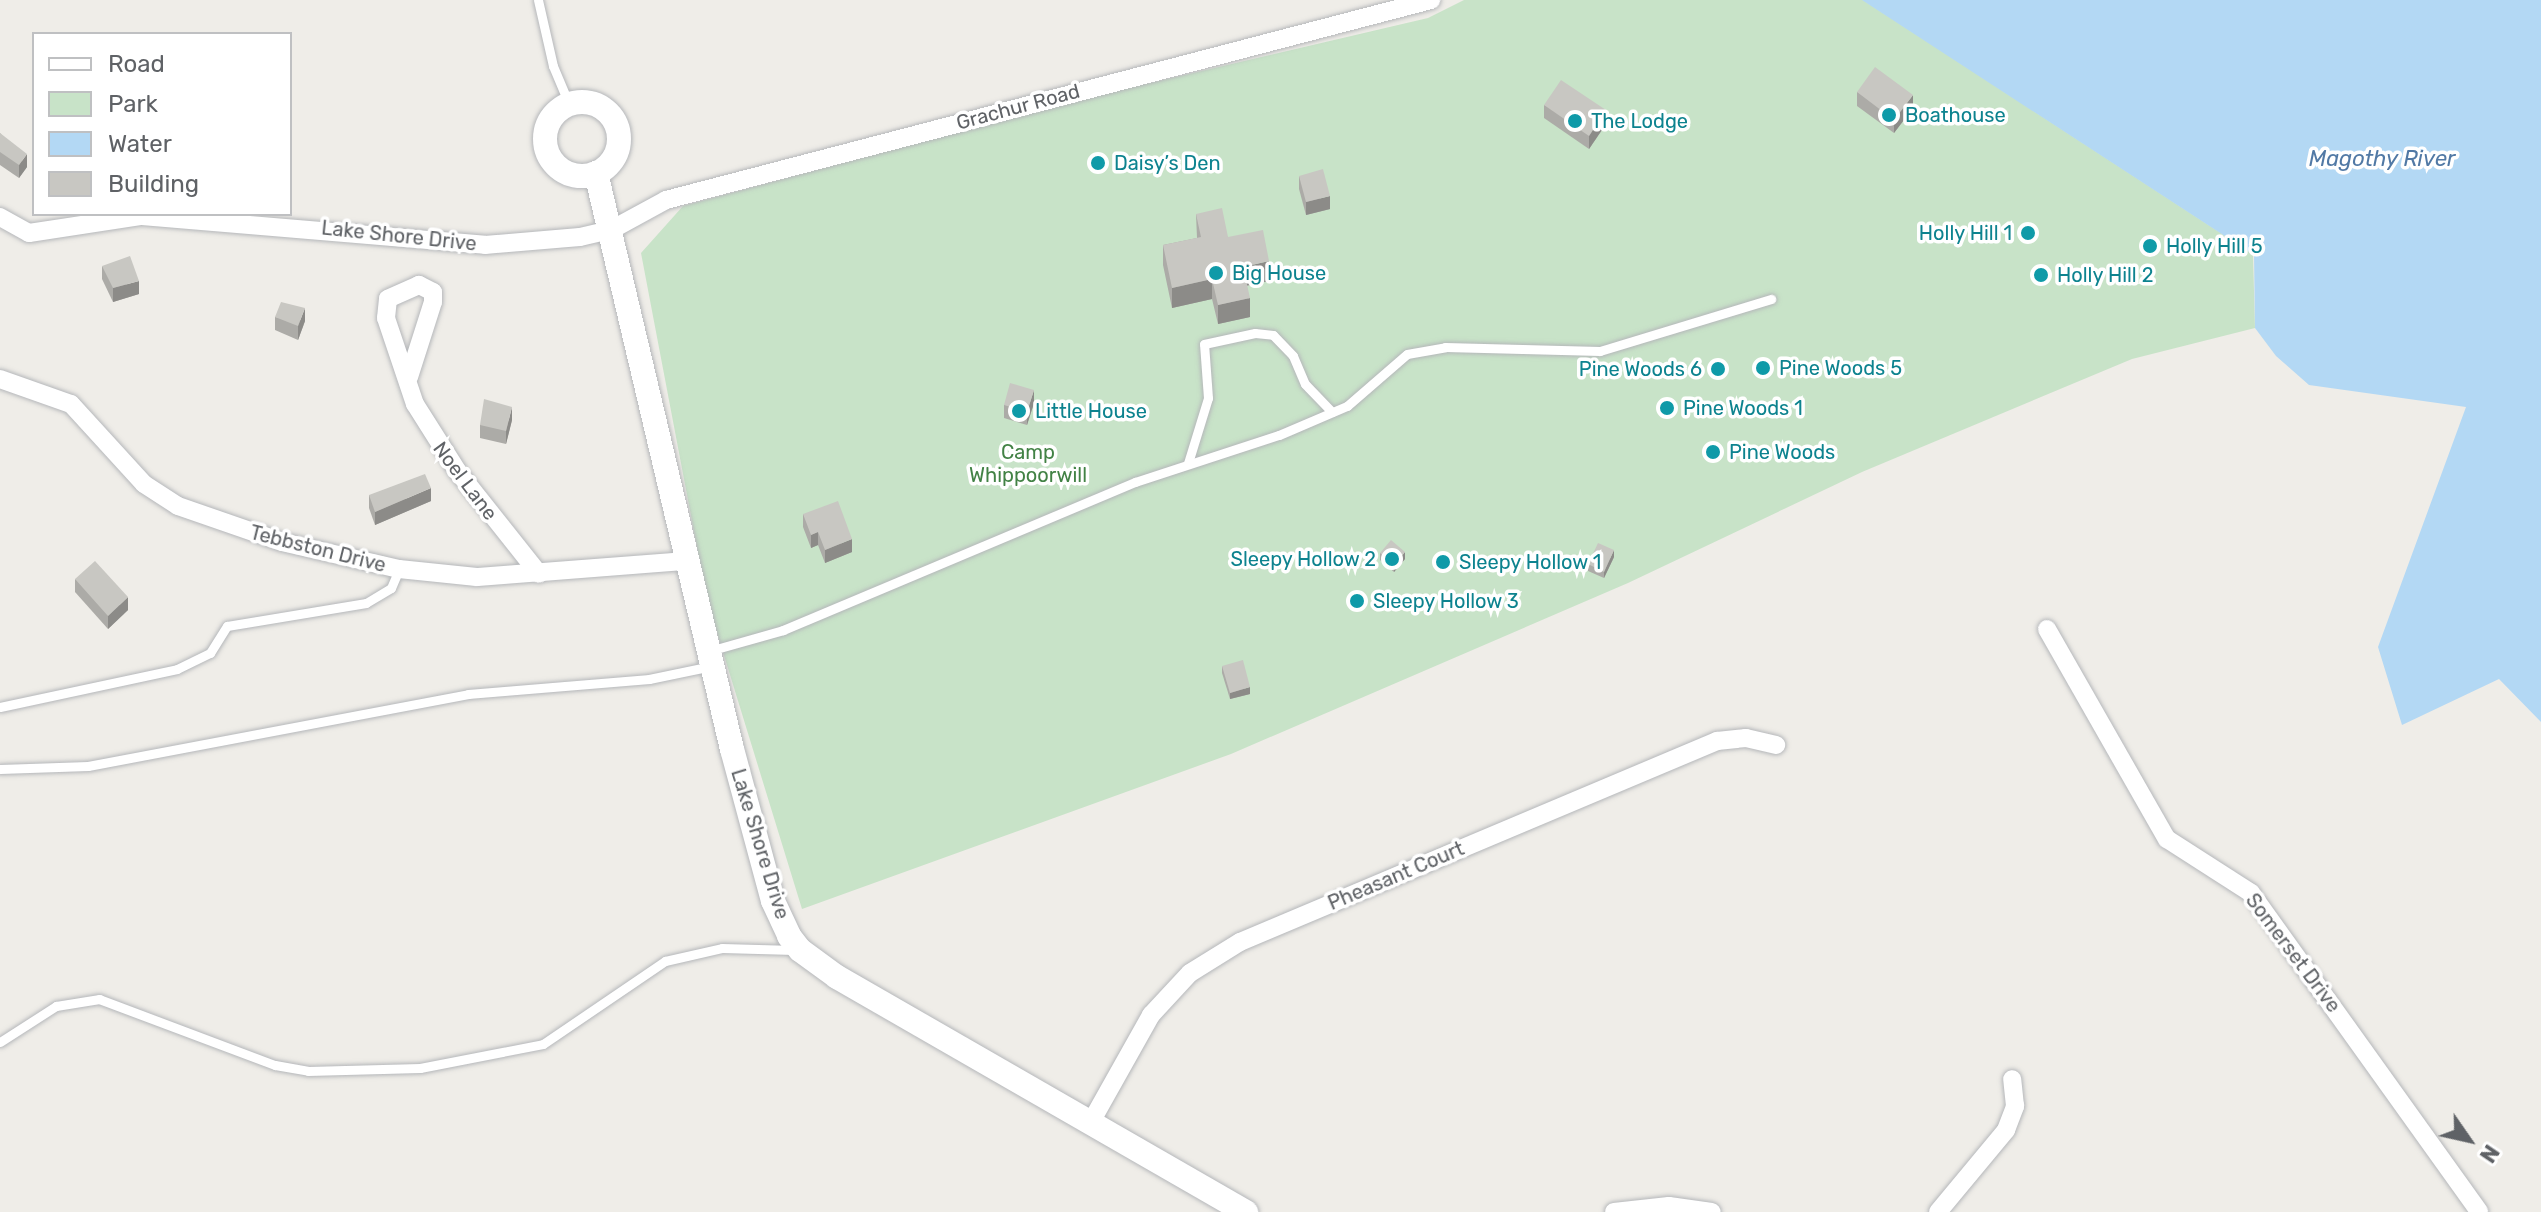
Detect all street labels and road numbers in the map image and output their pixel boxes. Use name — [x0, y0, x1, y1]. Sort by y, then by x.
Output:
street label: Grachur Road — [953, 79, 1083, 135]
street label: Lake Shore Drive — [320, 216, 478, 256]
street label: Noel Lane — [428, 437, 502, 525]
street label: Tebbston Drive — [248, 521, 388, 577]
street label: Lake Shore Drive — [726, 766, 794, 922]
street label: Pheasant Court — [1324, 837, 1468, 915]
street label: Somerset Drive — [2240, 889, 2346, 1017]

